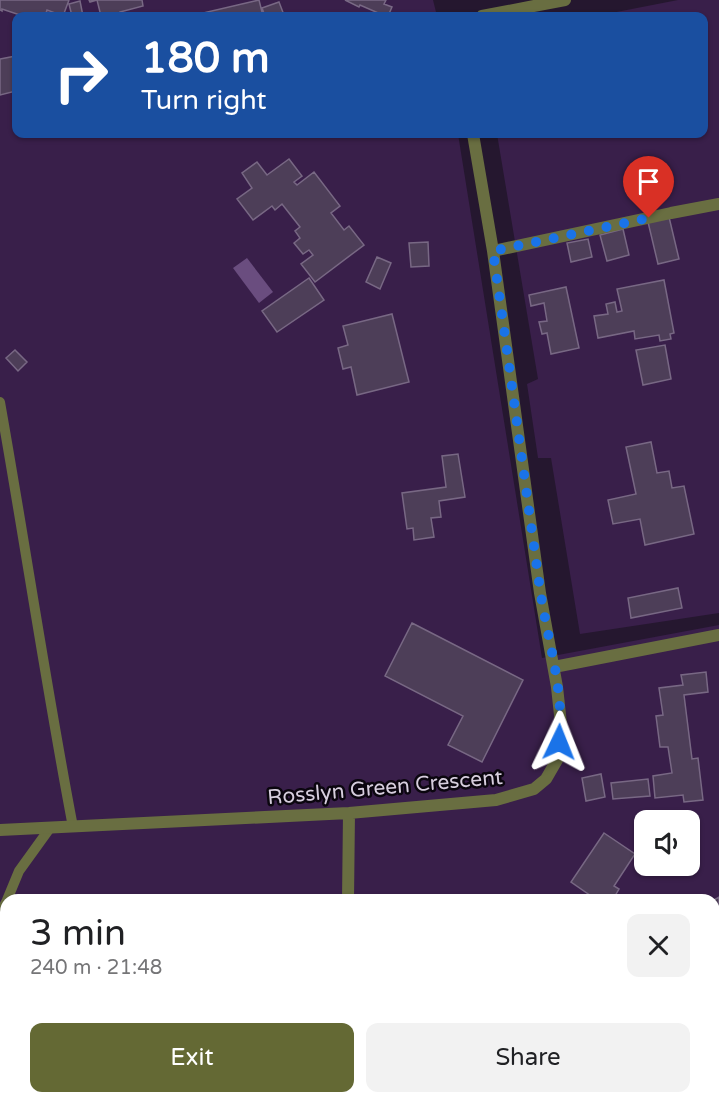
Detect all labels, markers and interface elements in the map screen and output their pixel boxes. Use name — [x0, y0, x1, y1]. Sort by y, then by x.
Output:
text: 180 m — [141, 33, 270, 84]
icon: right — [42, 36, 120, 114]
text: Turn right — [141, 84, 267, 117]
pin — [623, 156, 674, 218]
icon: arrive — [632, 165, 665, 198]
position arrow — [527, 710, 591, 774]
street label: Rosslyn Green Crescent — [266, 765, 504, 810]
map controls — [634, 810, 700, 876]
button: sound — [634, 810, 700, 876]
text: 3 min — [30, 912, 126, 955]
button: close — [627, 914, 690, 977]
text: 240 m · 21:48 — [30, 956, 162, 980]
button: Exit — [30, 1023, 354, 1092]
button: Share — [366, 1023, 690, 1092]

